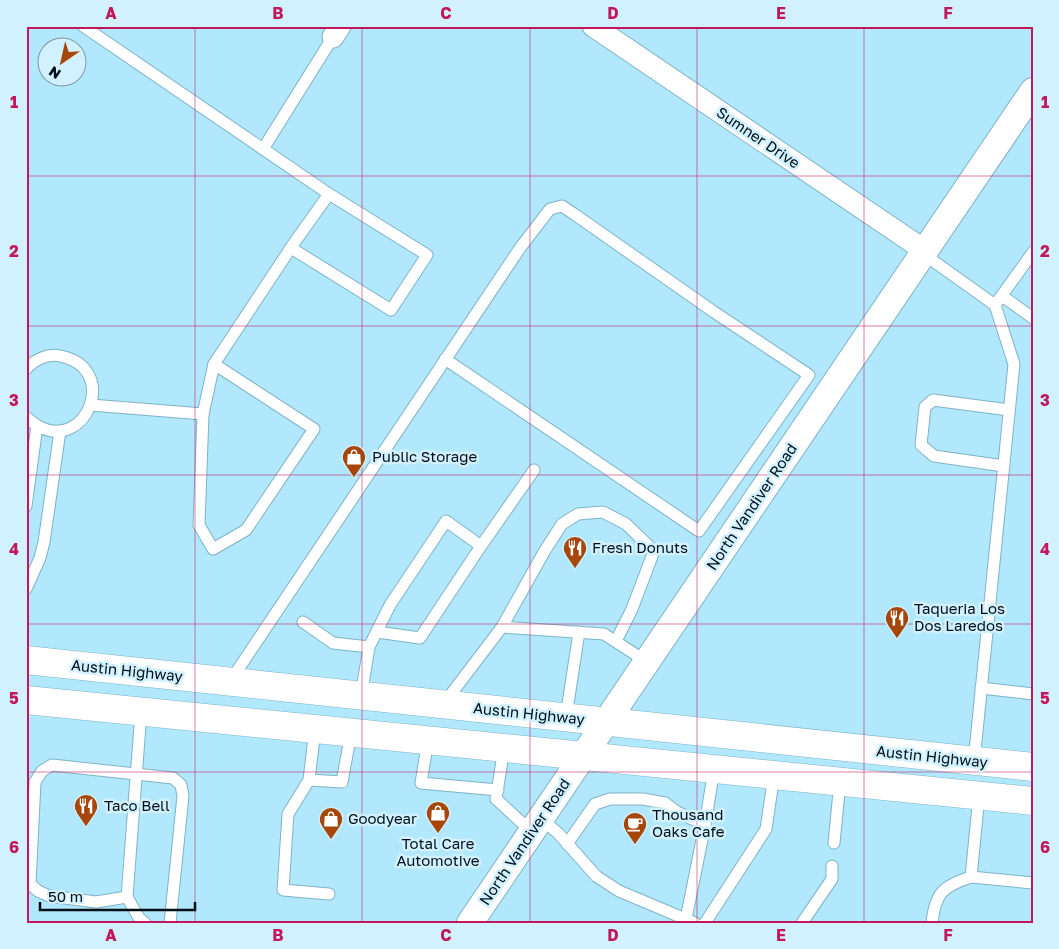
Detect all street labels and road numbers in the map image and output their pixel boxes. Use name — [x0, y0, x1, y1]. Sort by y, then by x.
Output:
street label: Sumner Drive — [713, 103, 804, 172]
street label: North Vandiver Road — [702, 440, 800, 573]
street label: Austin Highway — [71, 655, 184, 685]
street label: Austin Highway — [473, 698, 586, 728]
street label: Austin Highway — [876, 741, 989, 771]
street label: North Vandiver Road — [475, 775, 573, 908]

